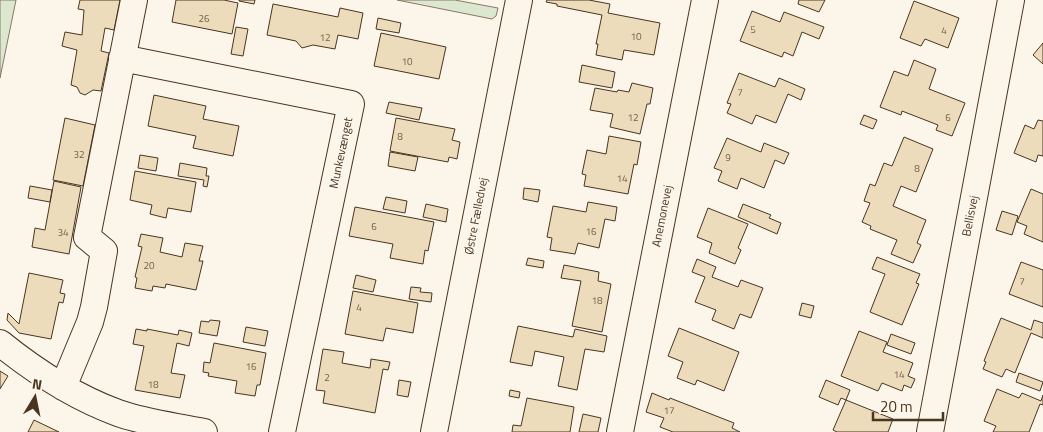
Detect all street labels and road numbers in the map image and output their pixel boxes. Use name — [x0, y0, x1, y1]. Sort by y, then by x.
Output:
street label: Munkevænget — [324, 115, 358, 190]
street label: Østre Fælledvej — [459, 176, 492, 256]
street label: Anemonevej — [646, 183, 677, 249]
street label: Bellisvej — [956, 194, 983, 238]

